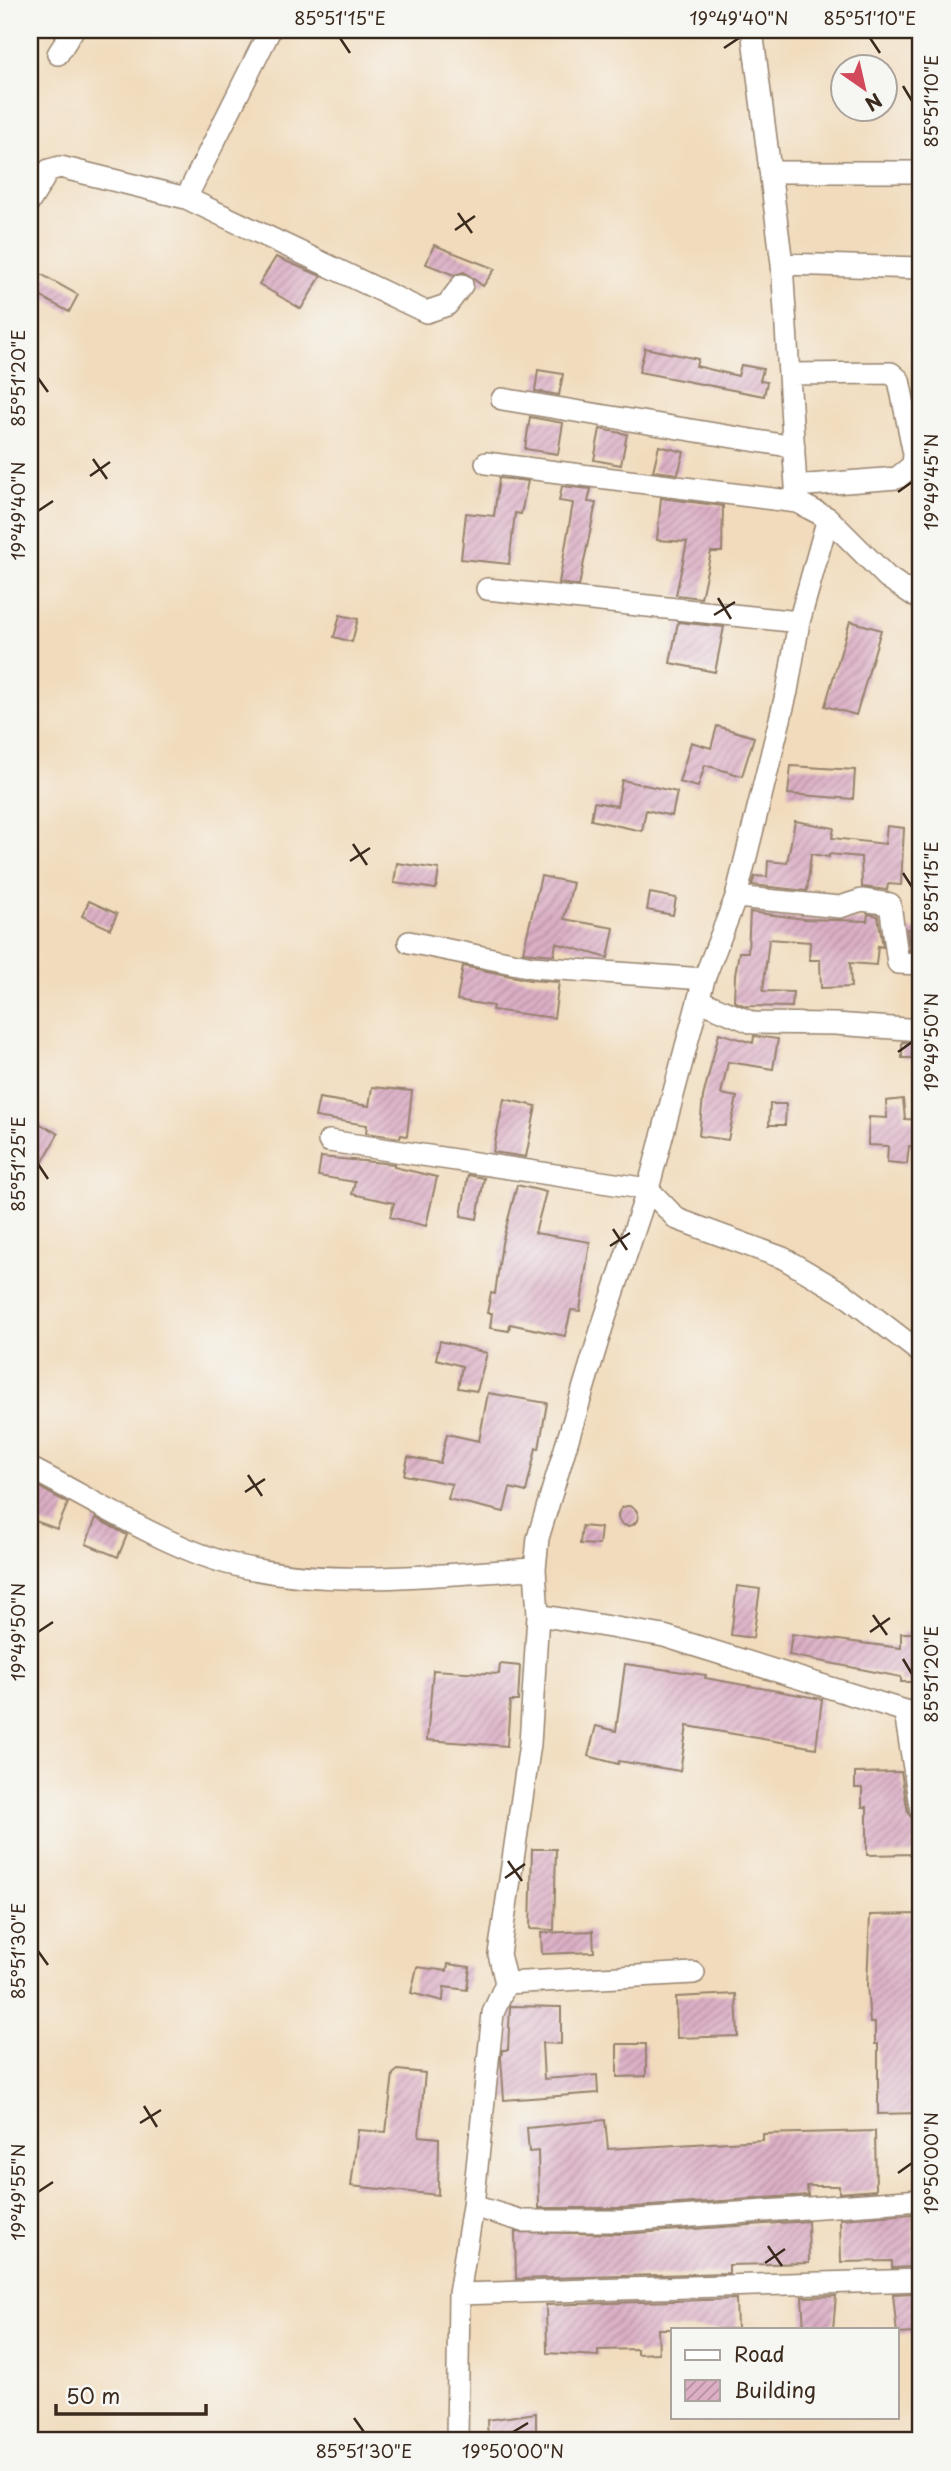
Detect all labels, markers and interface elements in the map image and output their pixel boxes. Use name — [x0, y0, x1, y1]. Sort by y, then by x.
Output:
text: 85°51'15"E — [294, 4, 386, 31]
text: 19°49'40"N — [690, 4, 788, 31]
text: 85°51'10"E — [824, 4, 916, 31]
north arrow — [828, 52, 898, 122]
text: 85°51'10"E — [917, 55, 944, 147]
text: N — [860, 87, 888, 119]
text: 85°51'20"E — [4, 329, 31, 427]
text: 19°49'45"N — [917, 433, 944, 531]
text: 19°49'40"N — [4, 462, 31, 560]
text: 85°51'15"E — [917, 841, 944, 933]
text: 19°49'50"N — [917, 993, 944, 1091]
text: 85°51'25"E — [4, 1116, 31, 1212]
text: 19°49'50"N — [4, 1583, 31, 1681]
text: 85°51'20"E — [917, 1625, 944, 1723]
text: 85°51'30"E — [4, 1903, 31, 1999]
text: 19°50'00"N — [917, 2112, 944, 2214]
text: 19°49'55"N — [4, 2143, 31, 2241]
legend — [671, 2328, 898, 2418]
text: Road — [734, 2337, 785, 2369]
scale bar — [56, 2373, 206, 2417]
text: Building — [734, 2373, 816, 2405]
text: 50 m — [66, 2379, 120, 2411]
text: 85°51'30"E — [316, 2437, 412, 2464]
text: 19°50'00"N — [462, 2437, 564, 2464]

